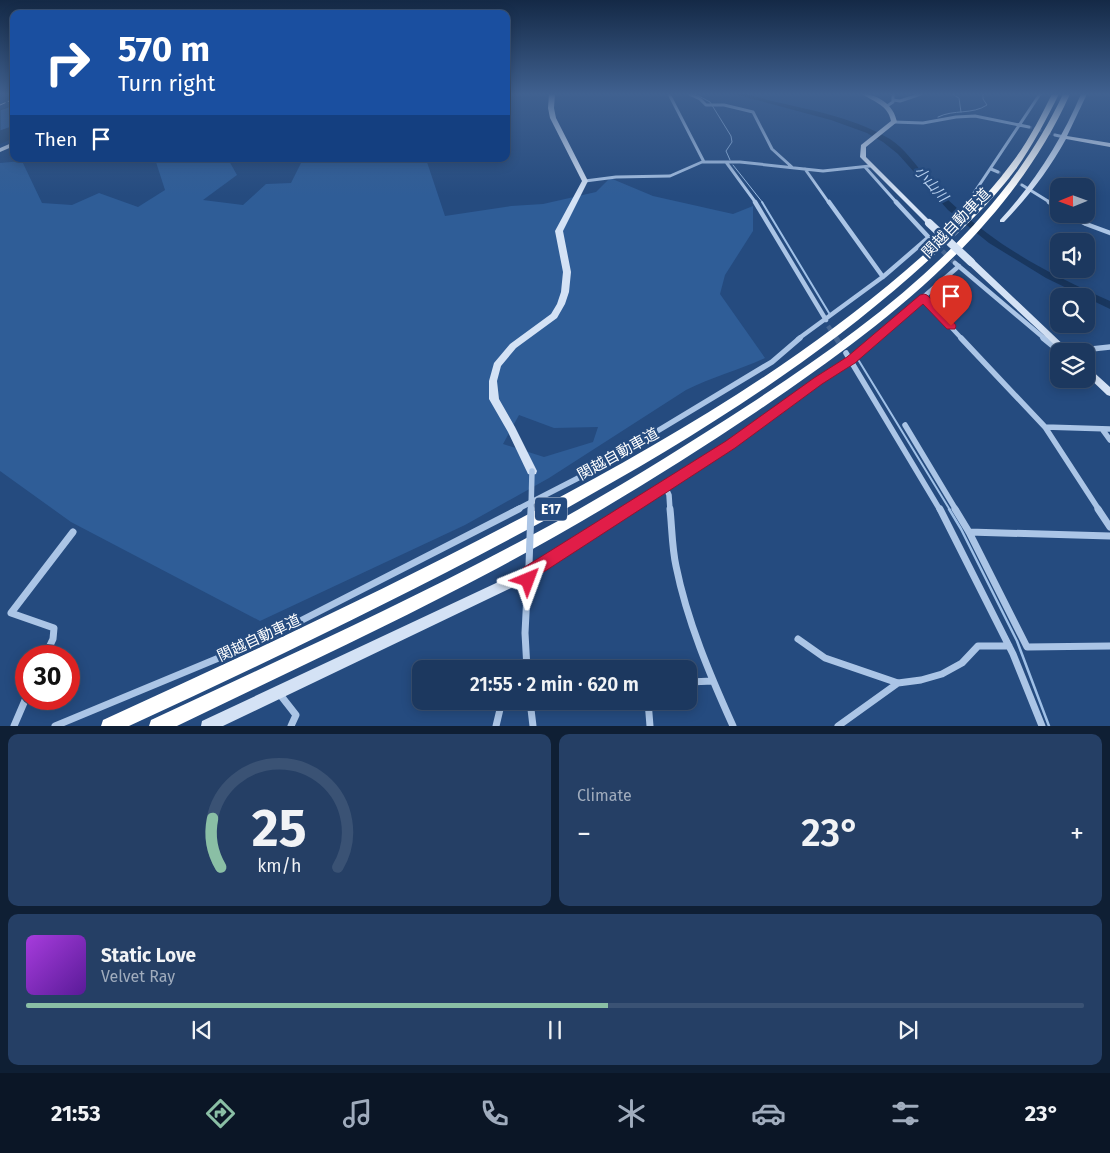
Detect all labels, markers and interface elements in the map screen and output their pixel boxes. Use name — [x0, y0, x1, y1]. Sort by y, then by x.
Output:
text: 570 m — [118, 28, 210, 70]
icon: right — [35, 30, 100, 95]
text: Turn right — [118, 70, 215, 97]
icon: arrive — [87, 125, 115, 153]
text: Then — [35, 128, 77, 151]
water label: 小山川 — [911, 163, 953, 207]
north arrow — [1050, 178, 1095, 222]
map controls — [1050, 178, 1095, 388]
street label: 関越自動車道 — [918, 184, 994, 262]
button: sound — [1050, 233, 1095, 278]
pin — [930, 275, 972, 326]
icon: arrive — [937, 282, 965, 310]
button: search — [1050, 288, 1095, 333]
button: layers — [1050, 343, 1095, 388]
street label: 関越自動車道 — [574, 424, 662, 484]
road number: E17 — [535, 498, 567, 520]
position arrow — [501, 553, 553, 605]
street label: 関越自動車道 — [214, 611, 304, 665]
speed limit sign: 30 — [15, 645, 80, 710]
text: 21:55 · 2 min · 620 m — [470, 673, 639, 696]
text: Climate — [577, 786, 632, 805]
text: 25 — [252, 797, 307, 860]
text: 23° — [801, 810, 860, 856]
text: − — [577, 817, 591, 850]
text: + — [1070, 817, 1084, 850]
text: km/h — [257, 855, 302, 877]
text: Static Love — [101, 944, 196, 967]
text: Velvet Ray — [101, 967, 175, 986]
icon: previous — [188, 1016, 216, 1044]
icon: pause — [541, 1016, 569, 1044]
icon: next — [894, 1016, 922, 1044]
icon: directions — [203, 1096, 238, 1131]
icon: music — [340, 1096, 375, 1131]
icon: phone — [477, 1096, 512, 1131]
icon: climate — [614, 1096, 649, 1131]
icon: car — [751, 1096, 786, 1131]
icon: filters — [888, 1096, 923, 1131]
text: 21:53 — [51, 1100, 101, 1127]
text: 23° — [1025, 1100, 1059, 1127]

